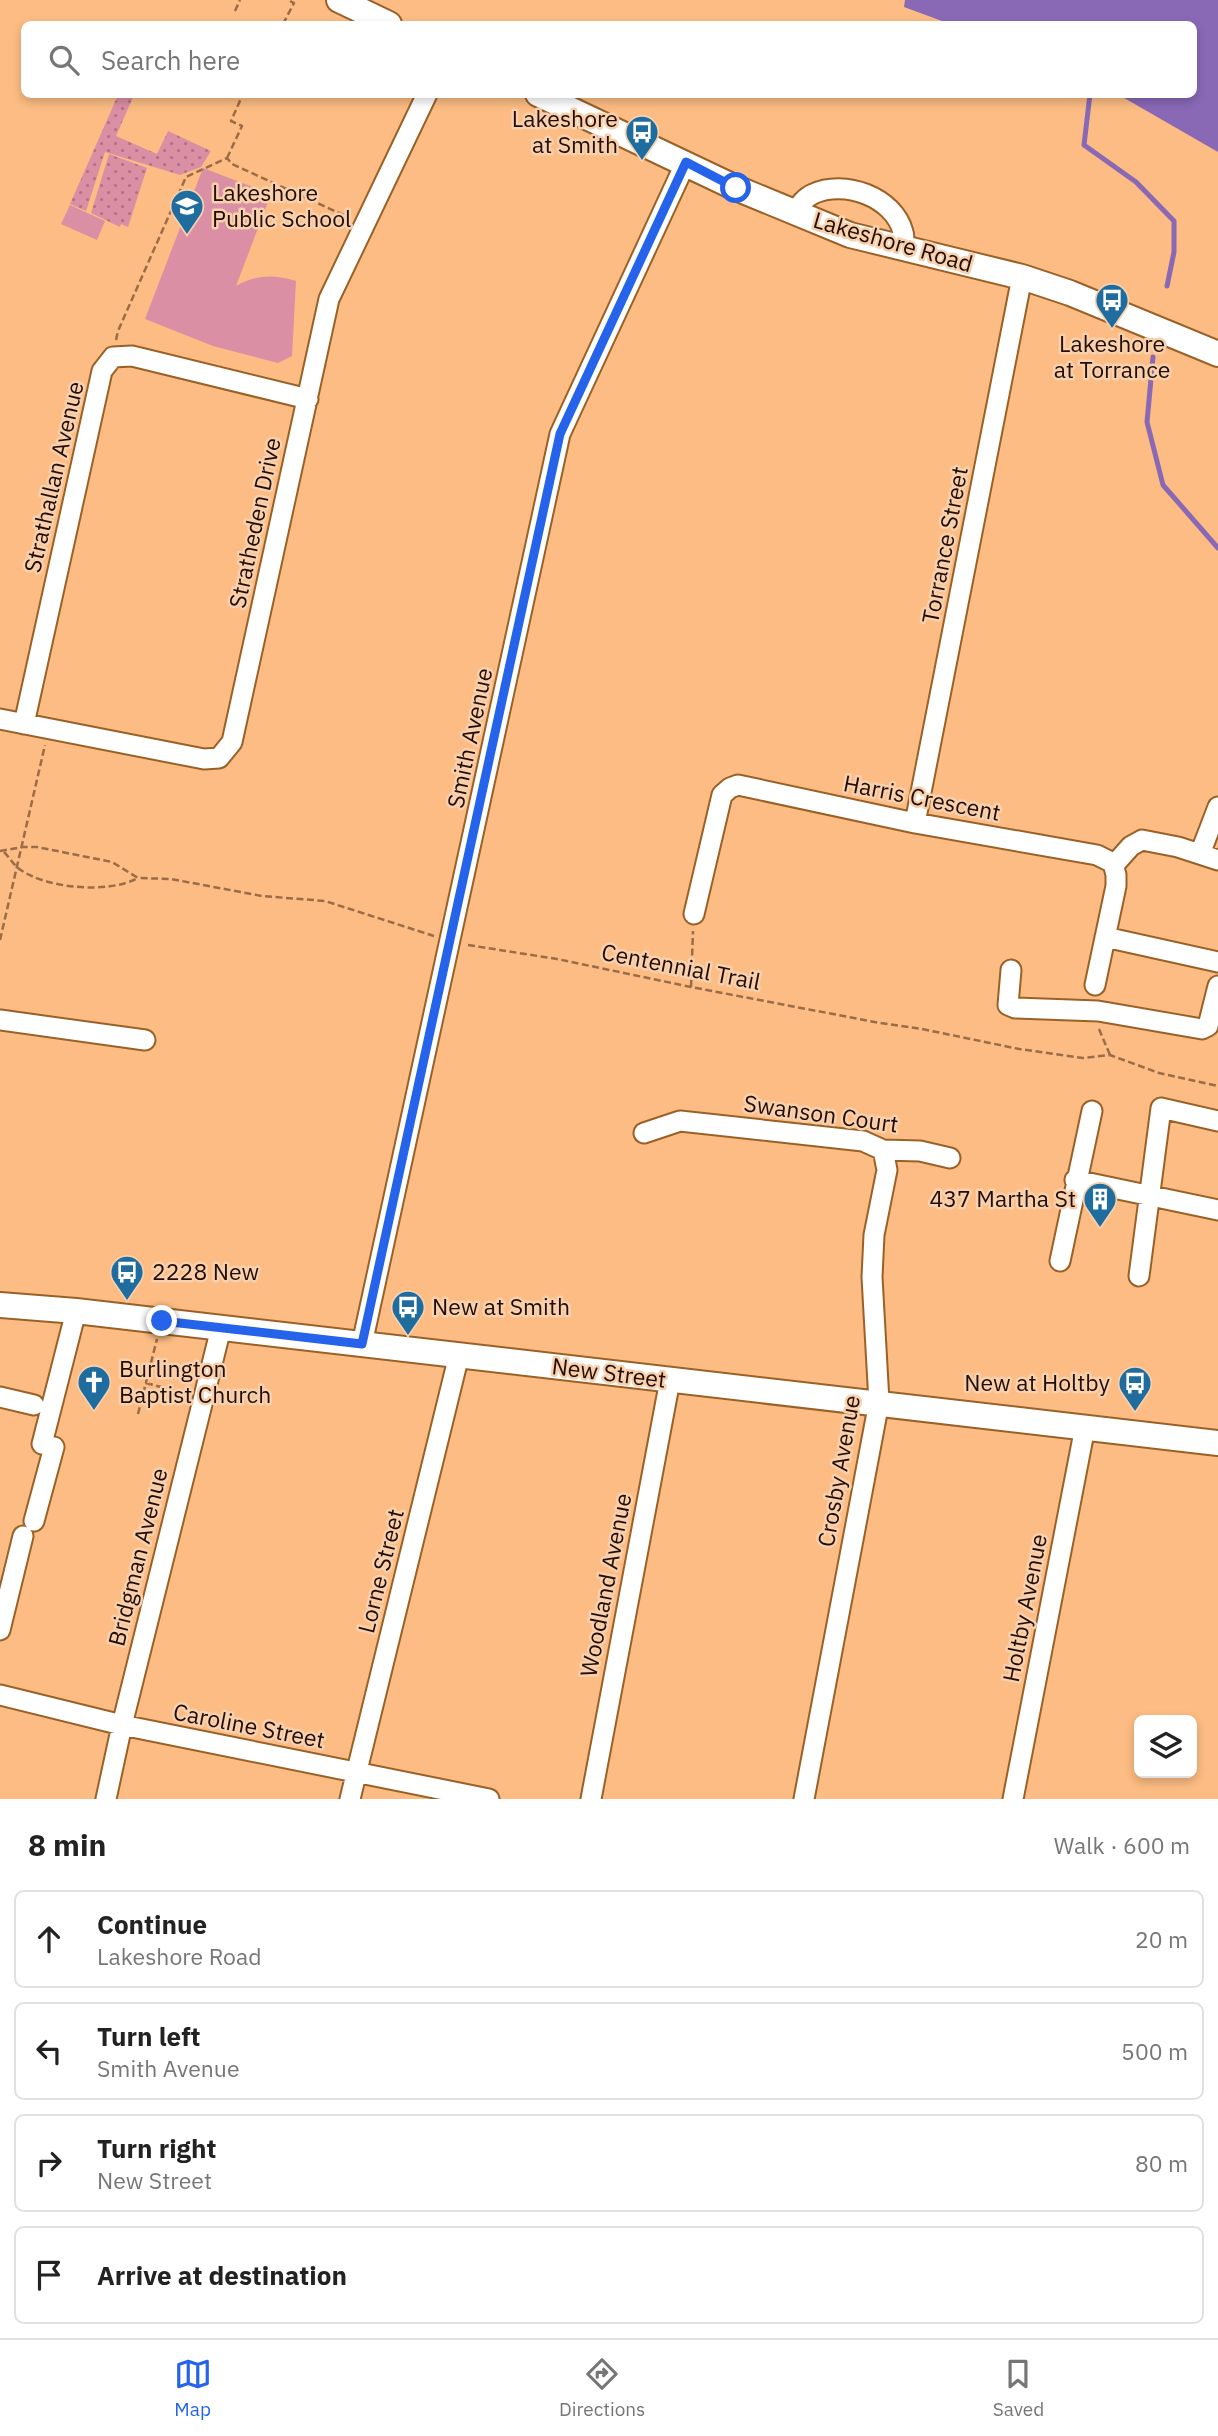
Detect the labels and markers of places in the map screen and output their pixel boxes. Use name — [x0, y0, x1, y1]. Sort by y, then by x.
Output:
place label: Lakeshore at Smith — [512, 103, 618, 159]
bus stop icon: Lakeshore at Smith — [623, 113, 661, 162]
place label: Lakeshore Public School — [212, 177, 351, 233]
school or university icon: Lakeshore Public School — [168, 187, 206, 236]
bus stop icon: Lakeshore at Torrance — [1093, 281, 1131, 330]
place label: Lakeshore at Torrance — [1054, 328, 1170, 384]
building icon: 437 Martha St — [1081, 1180, 1119, 1229]
place label: 437 Martha St — [929, 1183, 1076, 1213]
bus stop icon: 2228 New — [108, 1253, 146, 1302]
place label: 2228 New — [152, 1256, 259, 1286]
bus stop icon: New at Smith — [389, 1288, 427, 1337]
place label: New at Smith — [432, 1291, 570, 1321]
place label: Burlington Baptist Church — [119, 1353, 271, 1409]
church icon: Burlington Baptist Church — [75, 1363, 113, 1412]
bus stop icon: New at Holtby — [1116, 1364, 1154, 1413]
place label: New at Holtby — [964, 1367, 1111, 1397]

